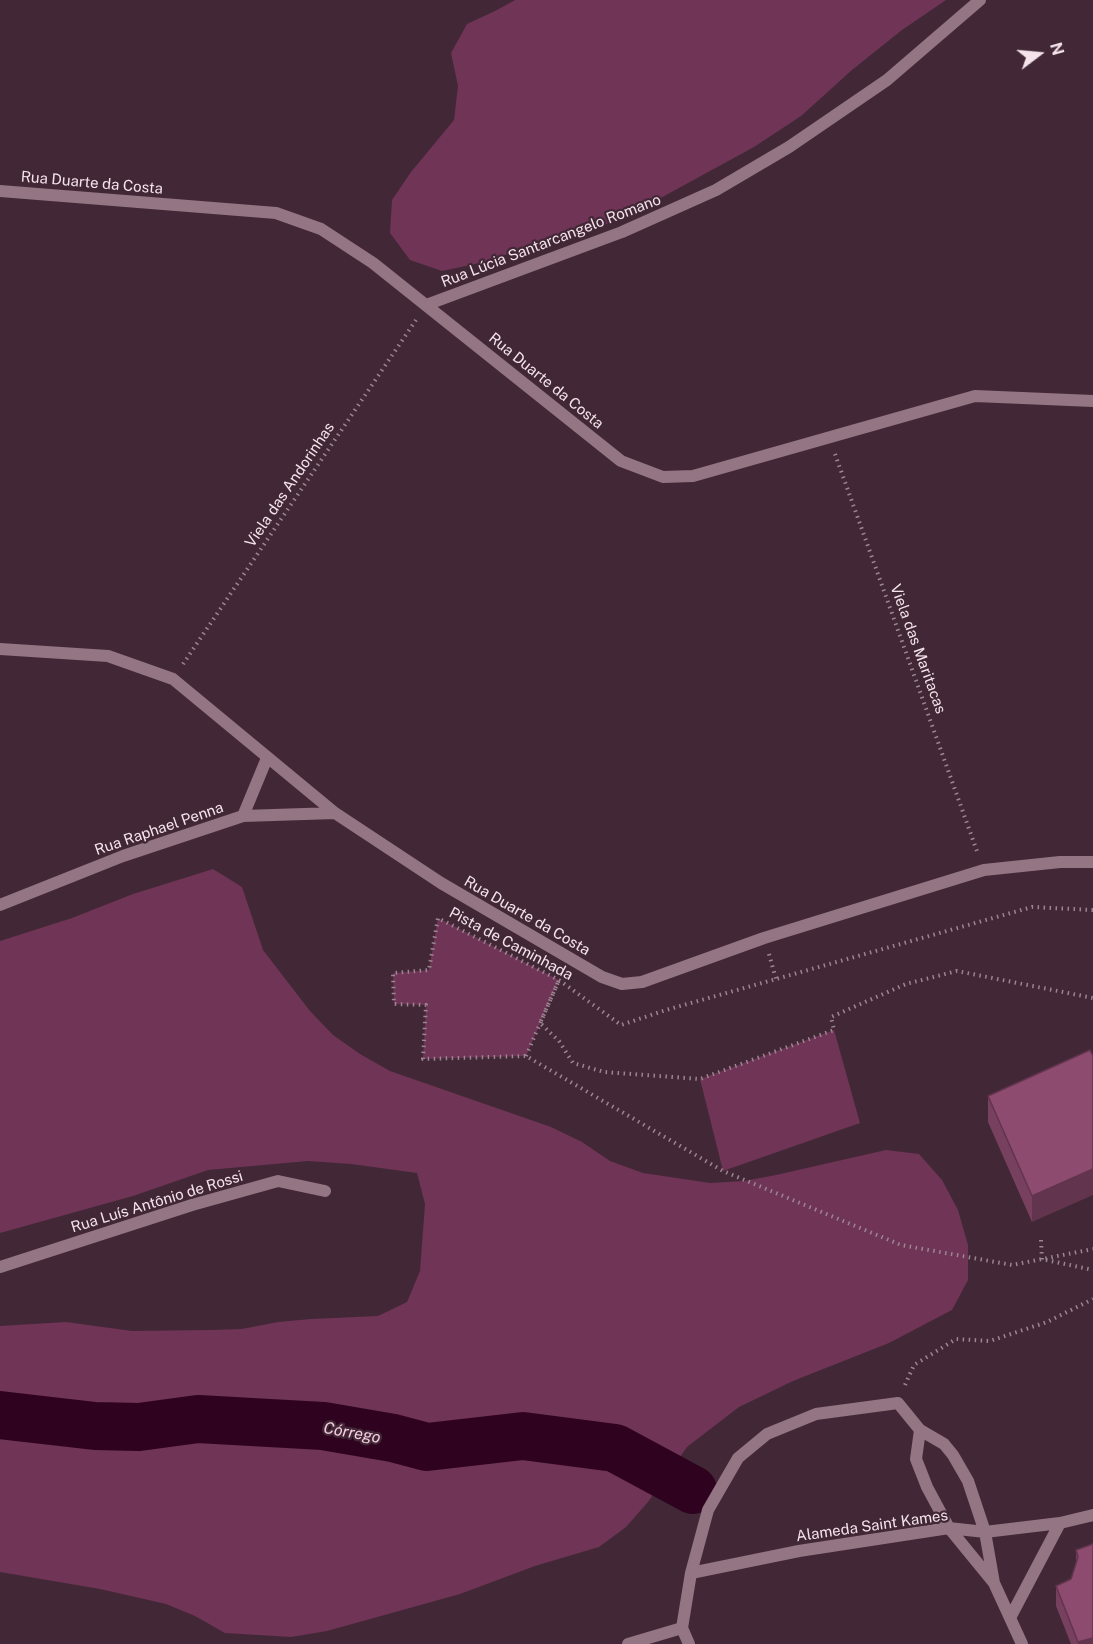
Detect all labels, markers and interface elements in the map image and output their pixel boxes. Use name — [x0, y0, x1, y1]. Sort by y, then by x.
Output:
north arrow — [1009, 24, 1069, 84]
text: N — [1046, 40, 1068, 58]
street label: Rua Duarte da Costa — [20, 168, 164, 198]
street label: Rua Lúcia Santarcangelo Romano — [439, 191, 663, 291]
street label: Rua Duarte da Costa — [485, 329, 607, 433]
street label: Viela das Andorinhas — [242, 419, 338, 551]
street label: Viela das Maritacas — [886, 582, 950, 716]
street label: Rua Raphael Penna — [92, 799, 226, 859]
street label: Rua Duarte da Costa — [461, 873, 593, 959]
street label: Pista de Caminhada — [446, 904, 576, 984]
street label: Rua Luís Antônio de Rossi — [69, 1167, 245, 1237]
water label: Córrego — [322, 1419, 382, 1447]
street label: Alameda Saint Kames — [795, 1506, 949, 1546]

